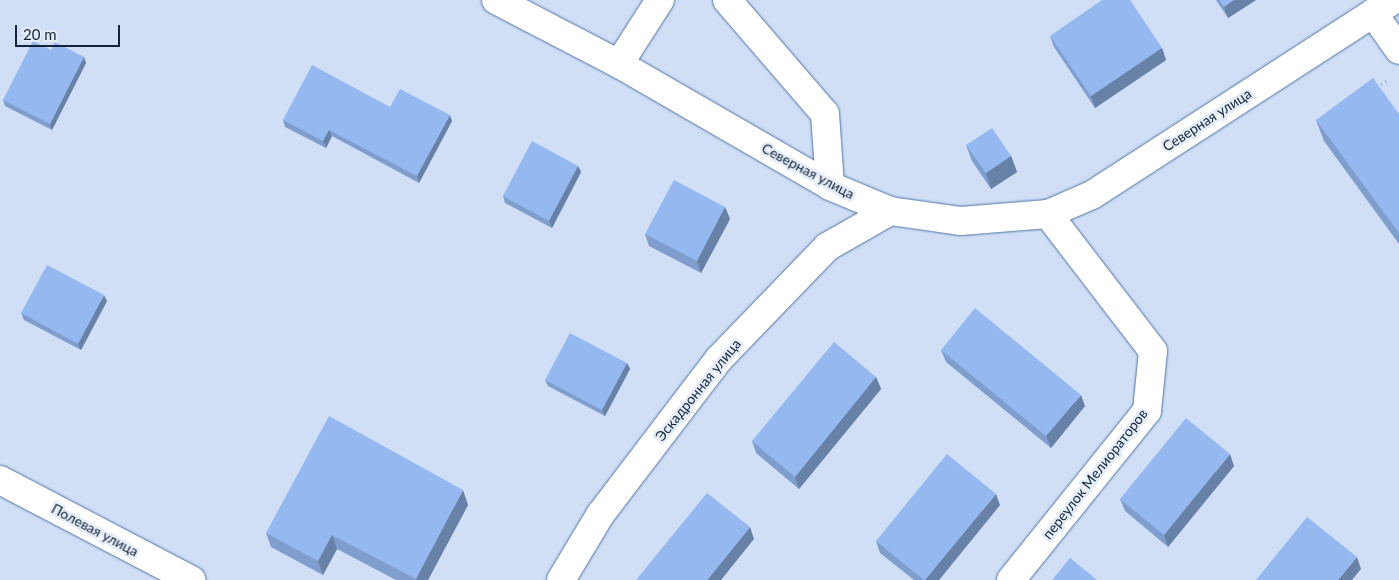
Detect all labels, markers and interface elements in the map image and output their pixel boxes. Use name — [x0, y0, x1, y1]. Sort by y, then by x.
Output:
scale bar — [18, 15, 122, 47]
text: 20 m — [23, 25, 57, 43]
street label: Северная улица — [1160, 85, 1254, 155]
street label: Северная улица — [759, 140, 857, 202]
street label: Эскадронная улица — [652, 336, 744, 444]
street label: переулок Мелиораторов — [1039, 406, 1151, 542]
street label: Полевая улица — [49, 500, 141, 560]

